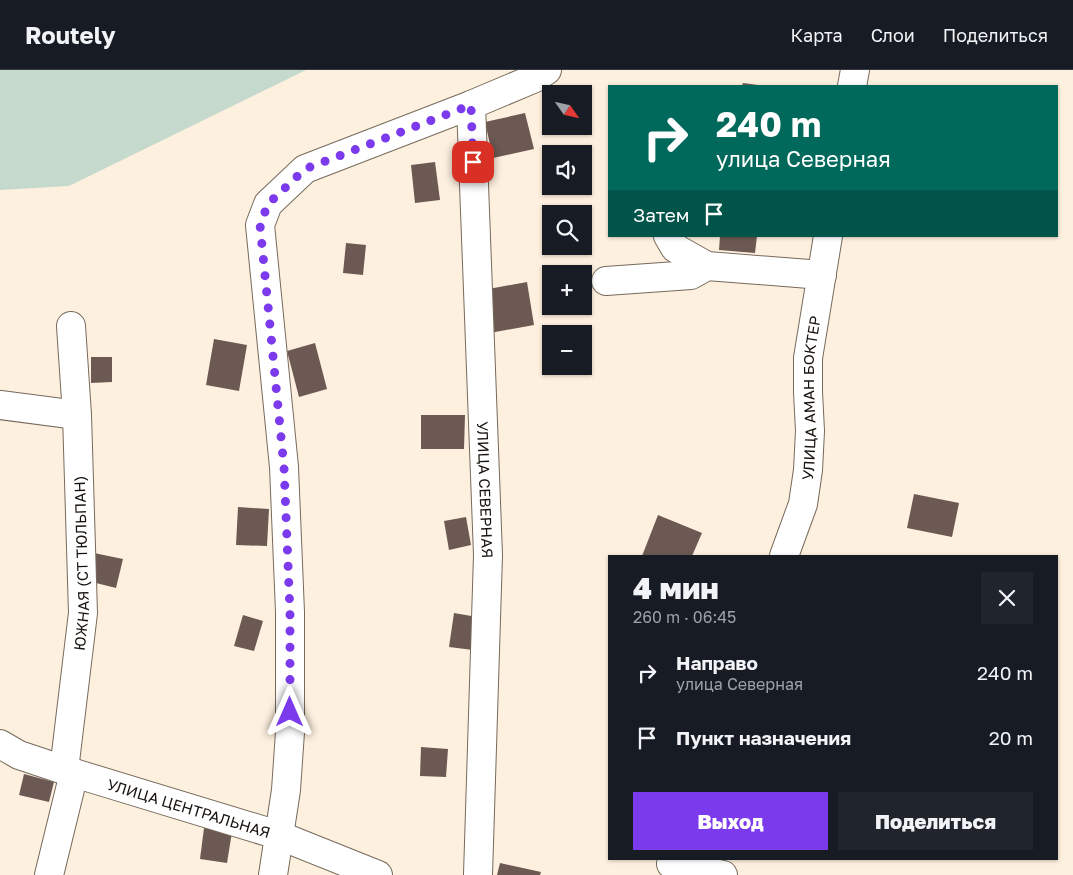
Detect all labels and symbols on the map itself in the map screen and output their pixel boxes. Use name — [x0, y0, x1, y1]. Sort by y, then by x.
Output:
north arrow — [542, 85, 592, 135]
pin — [452, 141, 494, 183]
street label: УЛИЦА АМАН БОКТЕР — [798, 314, 824, 482]
street label: УЛИЦА СЕВЕРНАЯ — [474, 421, 497, 559]
street label: ЮЖНАЯ (СТ ТЮЛЬПАН) — [70, 475, 92, 652]
position arrow — [263, 685, 315, 737]
street label: УЛИЦА ЦЕНТРАЛЬНАЯ — [105, 775, 273, 841]

